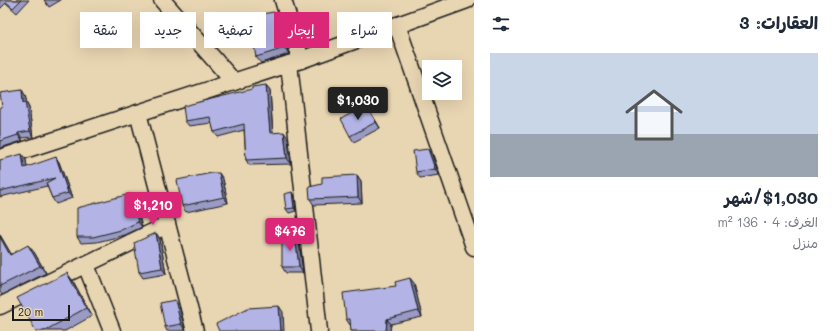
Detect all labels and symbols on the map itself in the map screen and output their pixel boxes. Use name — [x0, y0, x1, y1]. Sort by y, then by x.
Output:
pin: $1,030 — [325, 87, 391, 121]
pin: $1,210 — [120, 192, 186, 226]
pin: $476 — [266, 218, 314, 252]
scale bar — [12, 303, 70, 322]

